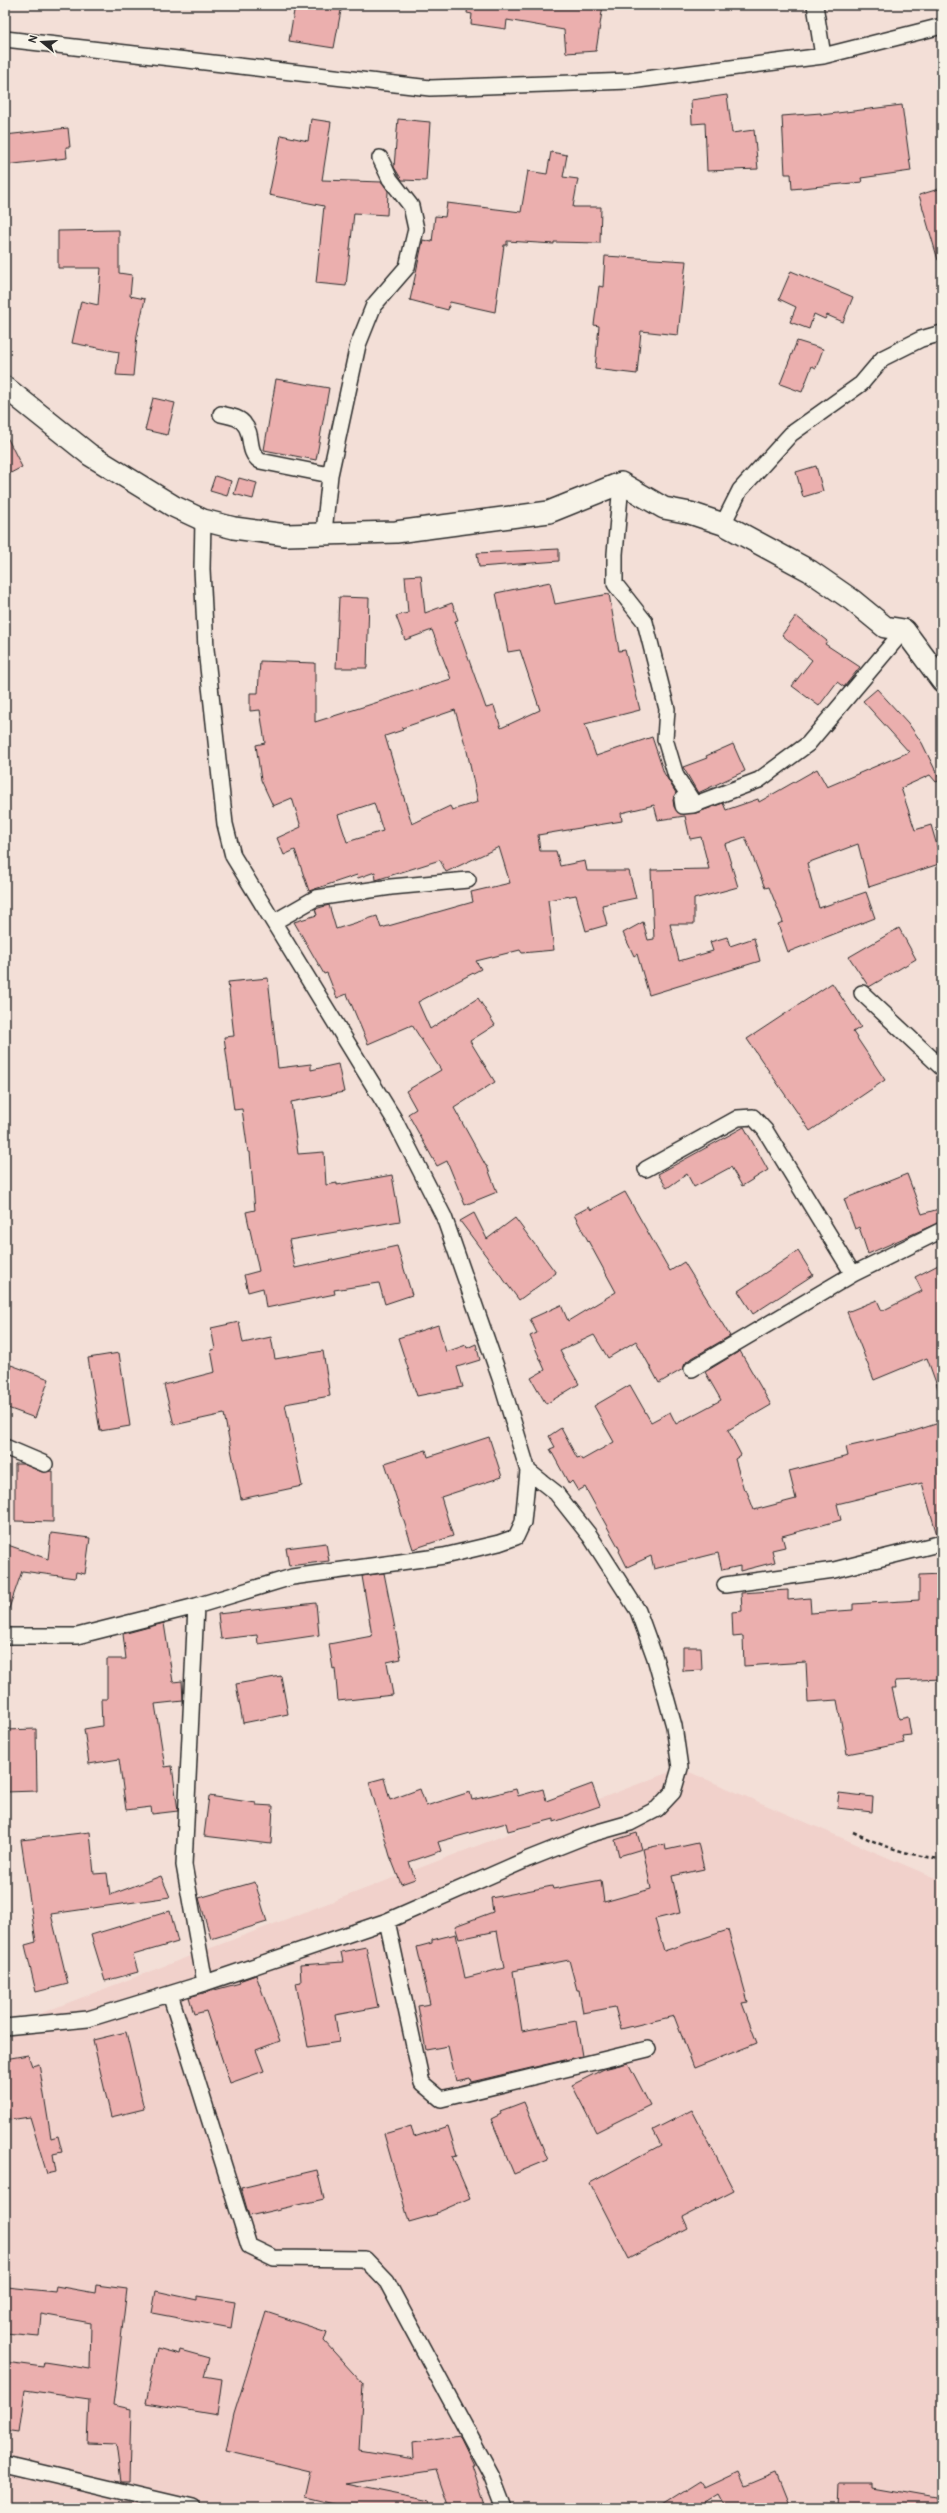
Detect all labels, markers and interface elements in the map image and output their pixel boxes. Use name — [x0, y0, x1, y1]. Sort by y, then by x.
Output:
north arrow — [22, 22, 62, 62]
text: N — [26, 33, 40, 45]

